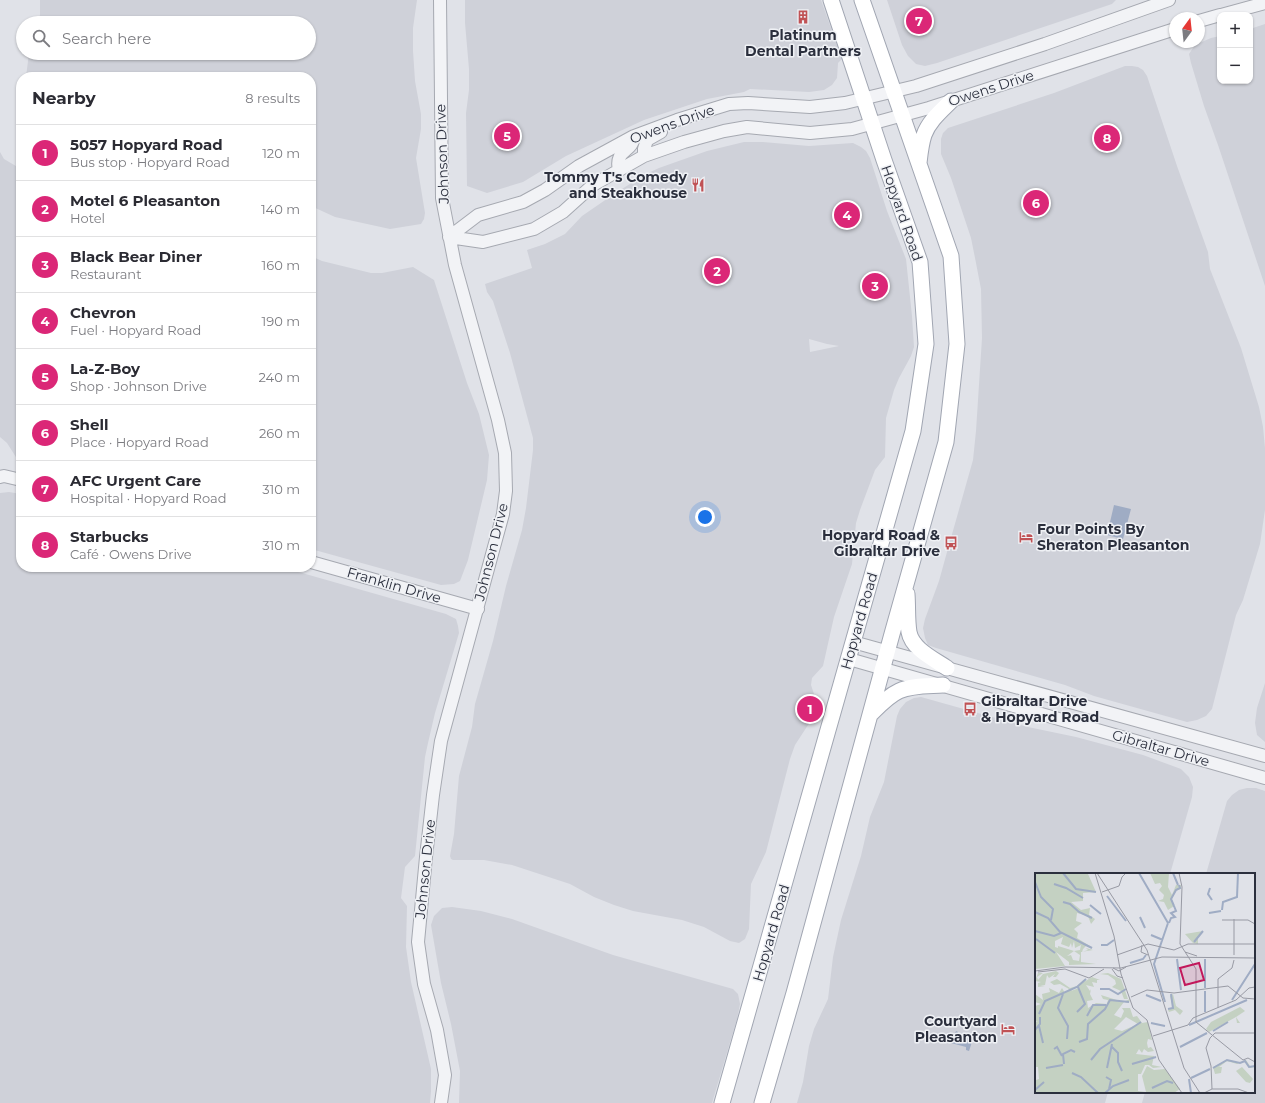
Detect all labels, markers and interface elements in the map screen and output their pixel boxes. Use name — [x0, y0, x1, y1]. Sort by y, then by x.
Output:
pin: 7 — [906, 6, 932, 36]
building icon: Platinum Dental Partners — [795, 9, 811, 25]
north arrow — [1169, 12, 1205, 48]
map controls — [1217, 12, 1253, 84]
button: + — [1217, 12, 1253, 48]
search box — [16, 16, 316, 60]
place label: Platinum Dental Partners — [745, 26, 861, 60]
icon: search — [30, 27, 52, 49]
text: Search here — [62, 29, 151, 48]
button: − — [1217, 48, 1253, 84]
street label: Owens Drive — [946, 66, 1036, 110]
text: Nearby — [32, 88, 96, 108]
text: 8 results — [245, 90, 300, 106]
street label: Owens Drive — [627, 100, 717, 148]
street label: Johnson Drive — [431, 104, 453, 205]
pin: 5 — [494, 121, 520, 151]
pin: 8 — [1094, 123, 1120, 153]
text: 5057 Hopyard Road — [70, 135, 223, 154]
text: 1 — [42, 145, 48, 161]
text: 120 m — [262, 145, 300, 161]
text: Bus stop · Hopyard Road — [70, 154, 230, 170]
street label: Hopyard Road — [877, 163, 927, 263]
place label: Tommy T's Comedy and Steakhouse — [544, 168, 688, 202]
restaurant icon: Tommy T's Comedy and Steakhouse — [690, 177, 706, 193]
pin: 6 — [1023, 188, 1049, 218]
text: Motel 6 Pleasanton — [70, 191, 221, 210]
pin: 4 — [834, 200, 860, 230]
text: 2 — [41, 201, 49, 217]
text: 140 m — [261, 201, 300, 217]
text: Hotel — [70, 210, 105, 226]
text: Black Bear Diner — [70, 247, 202, 266]
pin: 2 — [704, 256, 730, 286]
text: 3 — [41, 257, 49, 273]
text: 160 m — [262, 257, 300, 273]
text: Restaurant — [70, 266, 141, 282]
pin: 3 — [862, 271, 888, 301]
text: Chevron — [70, 303, 136, 322]
text: 4 — [41, 313, 49, 329]
text: 190 m — [262, 313, 300, 329]
text: Fuel · Hopyard Road — [70, 322, 201, 338]
text: La-Z-Boy — [70, 359, 140, 378]
text: 5 — [41, 369, 49, 385]
text: 240 m — [259, 369, 300, 385]
text: Shop · Johnson Drive — [70, 378, 207, 394]
text: Shell — [70, 415, 109, 434]
text: 6 — [41, 425, 49, 441]
text: 260 m — [259, 425, 300, 441]
text: Place · Hopyard Road — [70, 434, 209, 450]
text: AFC Urgent Care — [70, 471, 201, 490]
text: 7 — [41, 481, 49, 497]
text: 310 m — [262, 481, 300, 497]
text: Hospital · Hopyard Road — [70, 490, 227, 506]
street label: Johnson Drive — [470, 501, 512, 604]
your location — [695, 507, 715, 527]
place label: Four Points By Sheraton Pleasanton — [1037, 520, 1189, 554]
place label: Hopyard Road & Gibraltar Drive — [822, 526, 940, 560]
text: Starbucks — [70, 527, 148, 546]
hotel icon: Four Points By Sheraton Pleasanton — [1018, 529, 1034, 545]
bus stop icon: Hopyard Road & Gibraltar Drive — [943, 535, 959, 551]
text: 8 — [41, 537, 49, 553]
text: 310 m — [262, 537, 300, 553]
text: Café · Owens Drive — [70, 546, 192, 562]
street label: Franklin Drive — [345, 563, 443, 607]
street label: Hopyard Road — [837, 570, 881, 672]
place label: Gibraltar Drive & Hopyard Road — [981, 692, 1099, 726]
pin: 1 — [797, 694, 823, 724]
bus stop icon: Gibraltar Drive & Hopyard Road — [962, 701, 978, 717]
street label: Gibraltar Drive — [1110, 725, 1212, 771]
street label: Johnson Drive — [411, 818, 439, 921]
inset map — [1035, 873, 1255, 1093]
street label: Hopyard Road — [749, 882, 793, 984]
place label: Courtyard Pleasanton — [915, 1012, 997, 1046]
hotel icon: Courtyard Pleasanton — [1000, 1021, 1016, 1037]

